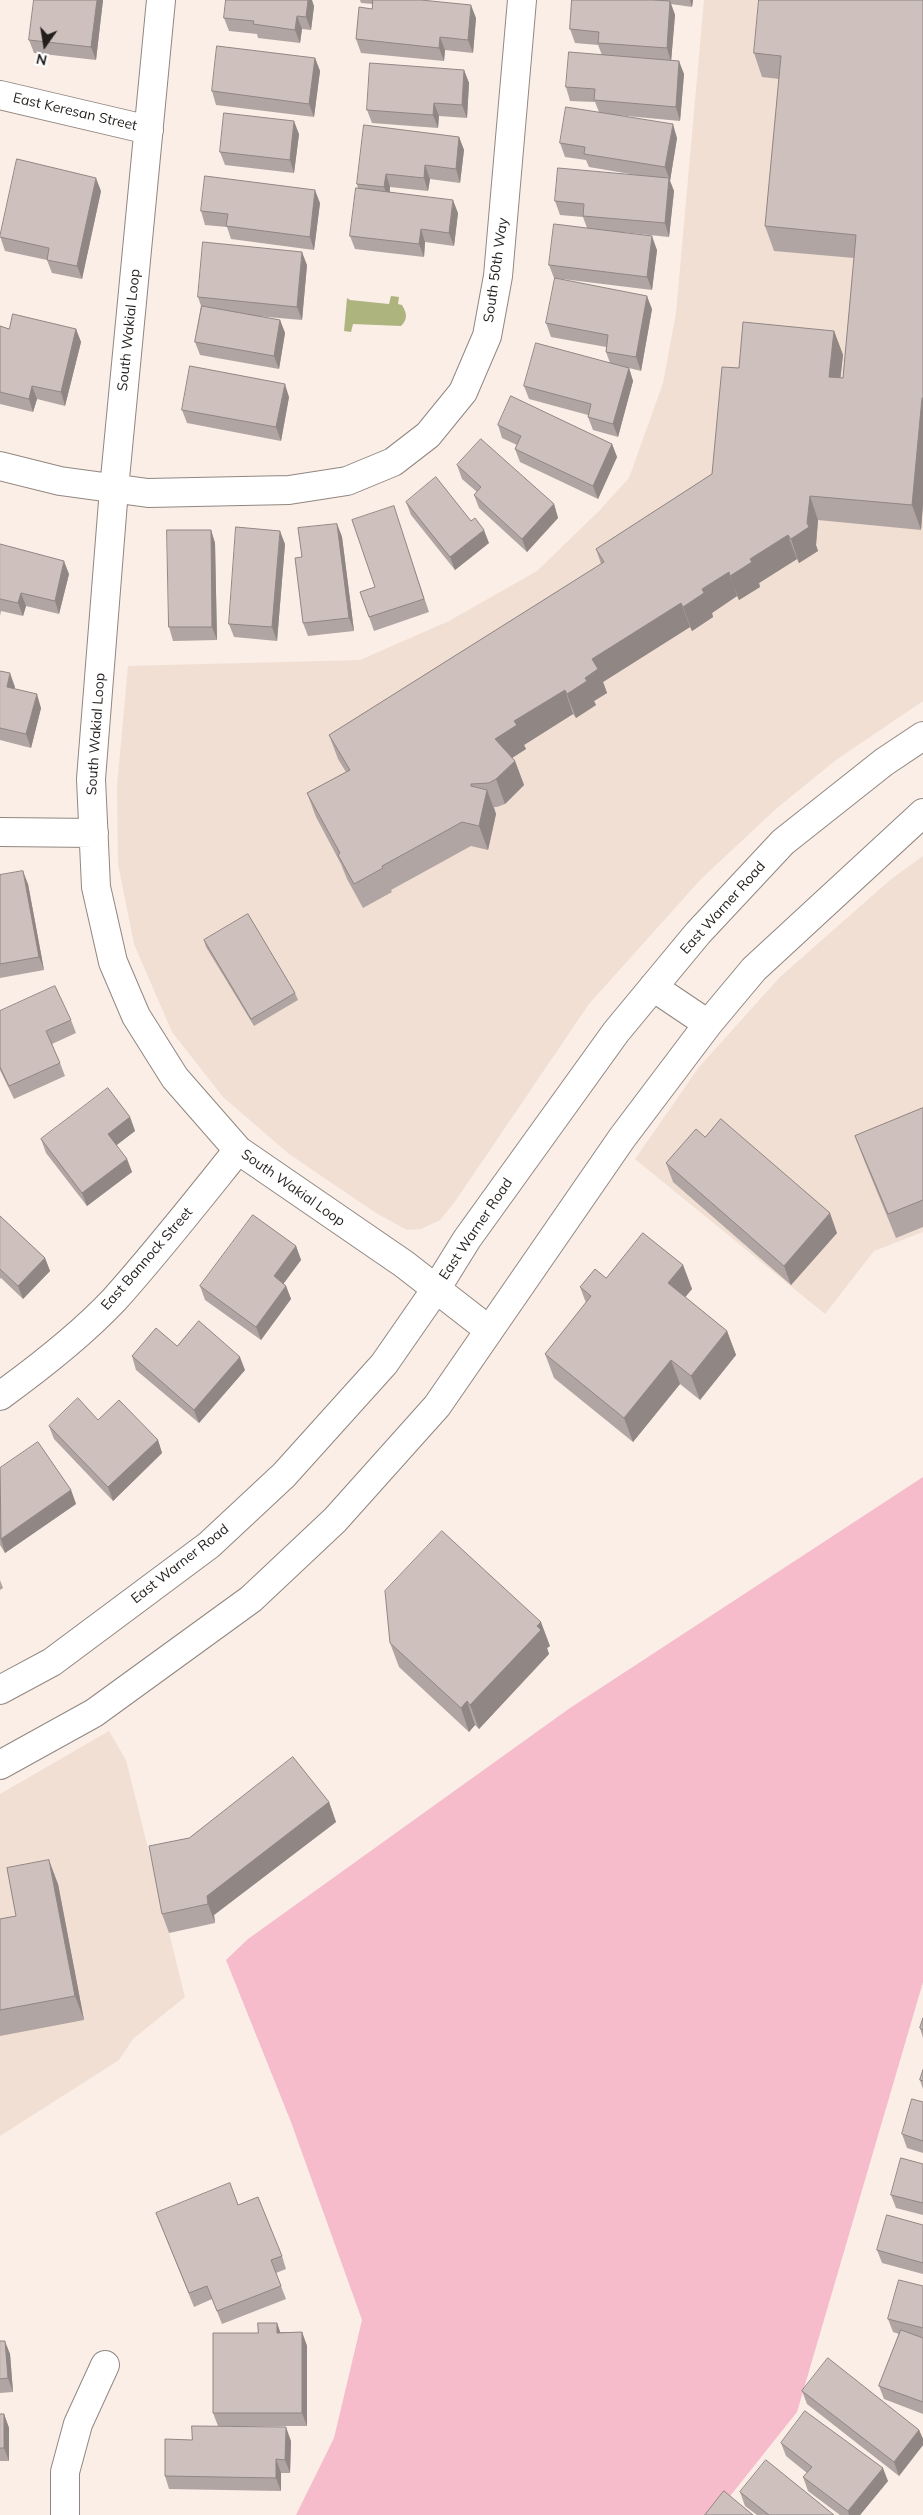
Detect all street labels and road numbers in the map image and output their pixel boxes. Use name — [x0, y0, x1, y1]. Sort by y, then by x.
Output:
street label: East Keresan Street — [11, 90, 139, 134]
street label: South 50th Way — [480, 217, 512, 323]
street label: South Wakial Loop — [114, 268, 144, 392]
street label: South Wakial Loop — [83, 672, 109, 796]
street label: East Warner Road — [677, 858, 769, 958]
street label: South Wakial Loop — [238, 1146, 348, 1230]
street label: East Warner Road — [436, 1175, 516, 1283]
street label: East Bannock Street — [98, 1204, 196, 1314]
street label: East Warner Road — [128, 1521, 232, 1607]

